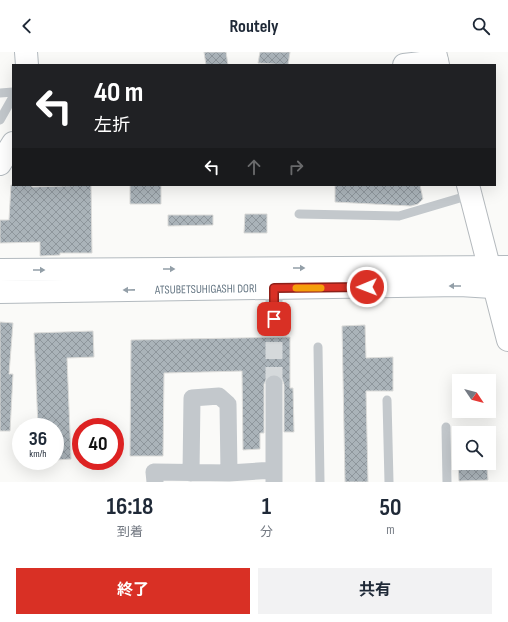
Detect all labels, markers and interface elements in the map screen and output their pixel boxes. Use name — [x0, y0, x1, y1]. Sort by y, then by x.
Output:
icon: back — [16, 15, 38, 37]
icon: search — [470, 15, 492, 37]
text: Routely — [229, 16, 279, 37]
text: 40 m — [94, 76, 143, 109]
icon: left — [28, 80, 80, 132]
text: 左折 — [94, 115, 130, 136]
icon: left — [201, 156, 223, 178]
icon: ahead — [243, 156, 265, 178]
icon: right — [285, 156, 307, 178]
one-way arrow — [293, 265, 306, 271]
one-way arrow — [163, 266, 176, 272]
position arrow — [346, 266, 388, 308]
one-way arrow — [33, 267, 46, 273]
street label: ATSUBETSUHIGASHI DORI — [154, 281, 257, 298]
one-way arrow — [448, 283, 461, 289]
one-way arrow — [122, 287, 135, 293]
pin — [257, 302, 291, 336]
icon: arrive — [263, 308, 285, 330]
north arrow — [452, 374, 496, 418]
map controls — [452, 374, 496, 470]
speed limit sign: 40 — [72, 418, 124, 470]
button: search — [452, 426, 496, 470]
text: 36 — [29, 427, 47, 451]
text: km/h — [29, 448, 47, 460]
text: 16:18 — [107, 492, 153, 521]
text: 1 — [262, 492, 271, 521]
text: 50 — [379, 493, 401, 522]
text: m — [386, 522, 395, 538]
text: 到着 — [117, 524, 143, 540]
text: 分 — [260, 524, 273, 540]
button: 終了 — [16, 568, 250, 614]
button: 共有 — [258, 568, 492, 614]

